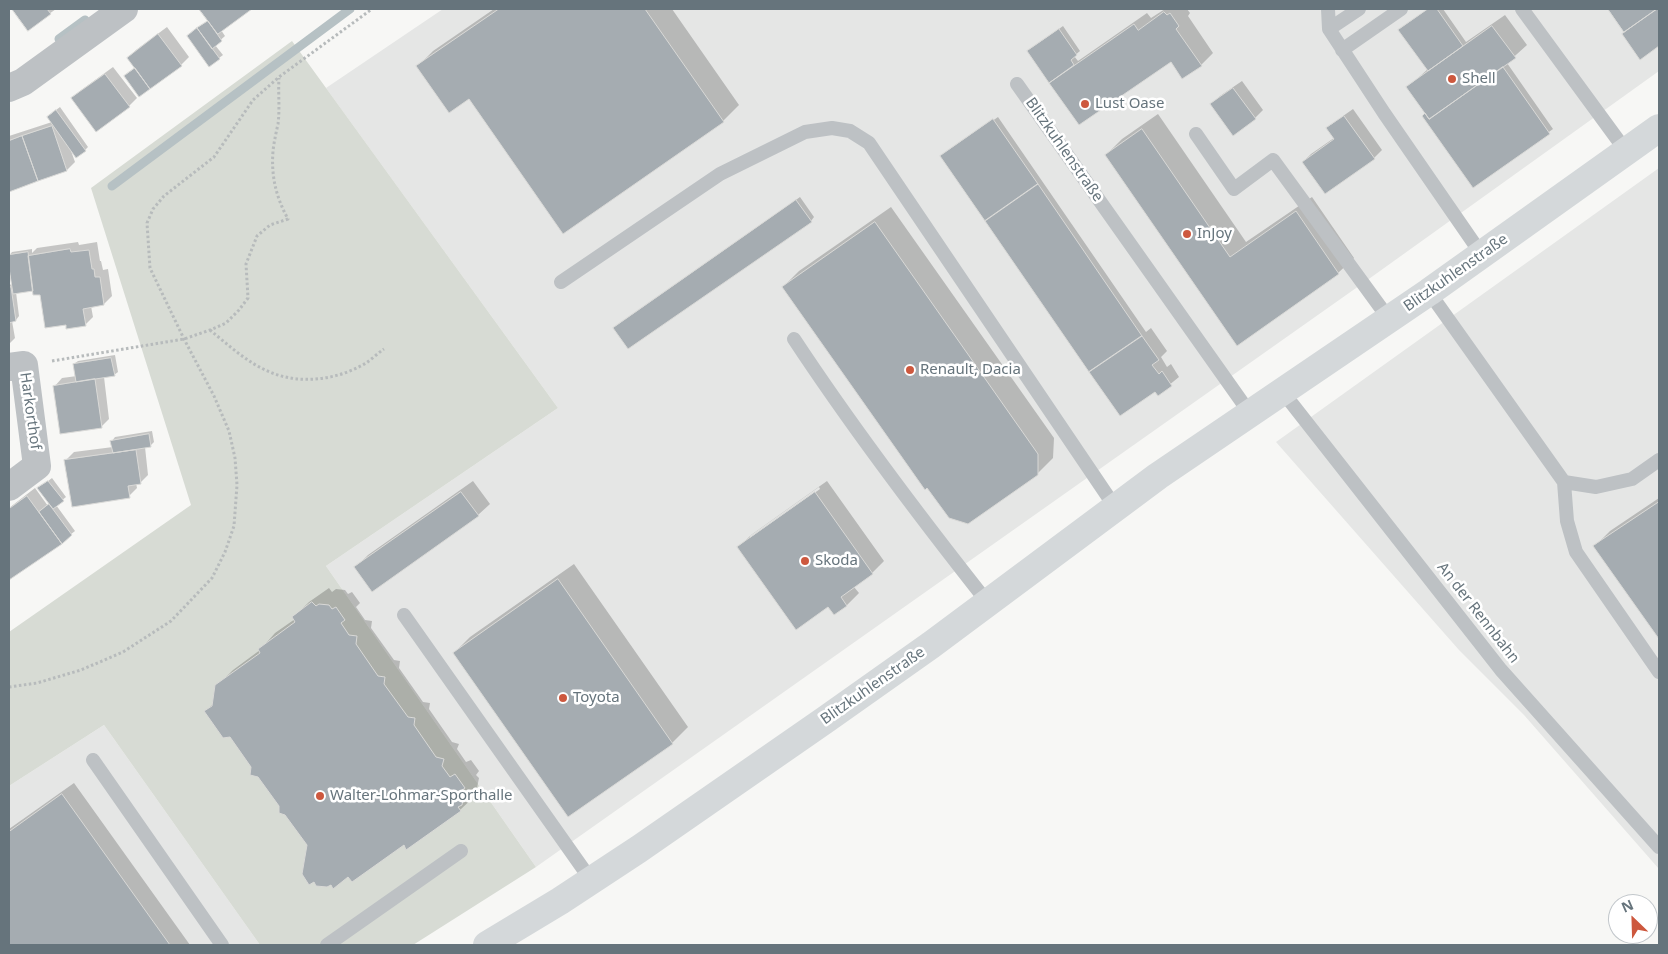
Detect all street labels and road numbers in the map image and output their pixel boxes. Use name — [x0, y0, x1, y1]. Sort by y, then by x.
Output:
street label: Blitzkuhlenstraße — [1021, 94, 1107, 206]
street label: Blitzkuhlenstraße — [1400, 230, 1512, 316]
street label: Harkorthof — [16, 371, 44, 451]
street label: An der Rennbahn — [1433, 559, 1523, 667]
street label: Blitzkuhlenstraße — [817, 643, 929, 729]

